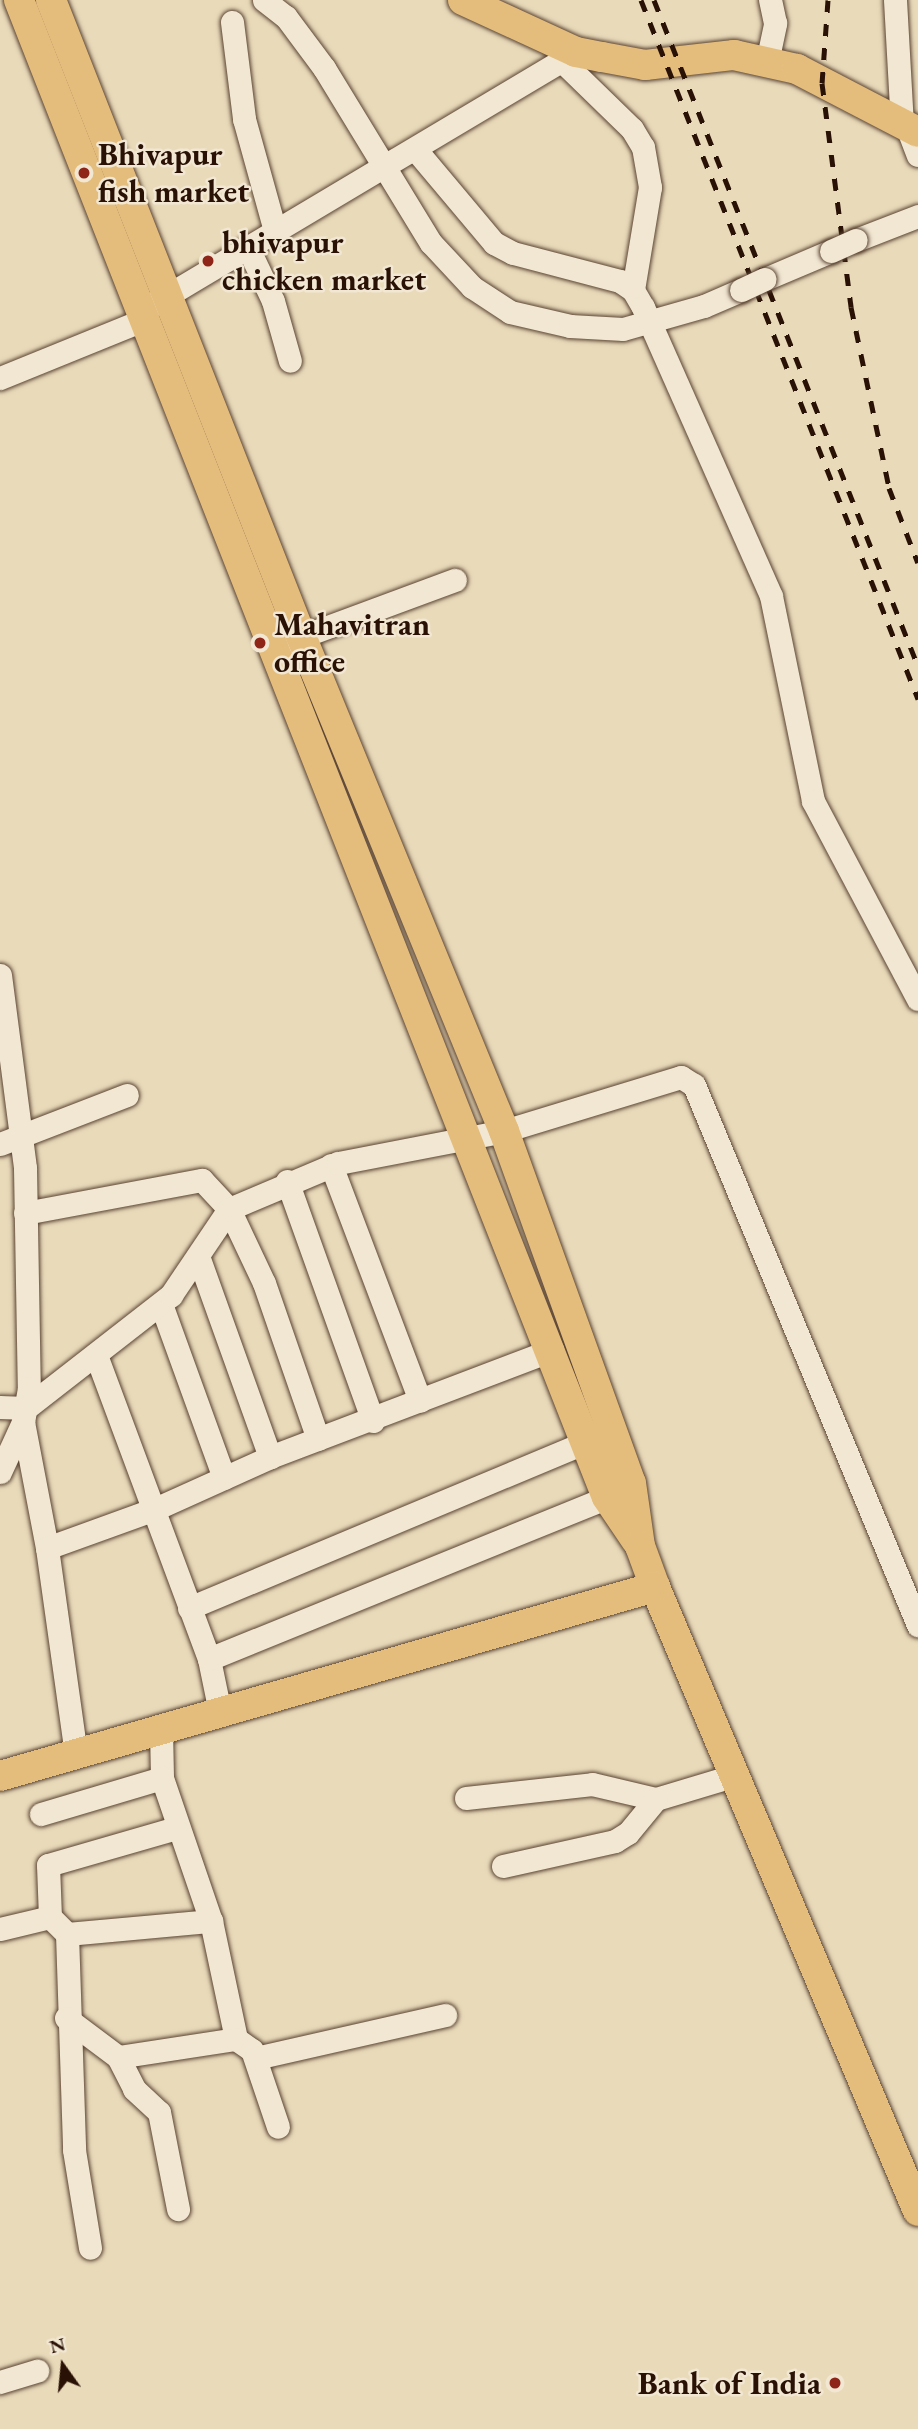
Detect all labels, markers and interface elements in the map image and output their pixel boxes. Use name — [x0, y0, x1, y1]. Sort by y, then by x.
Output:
place label: Bhivapur fish market — [98, 136, 249, 211]
marker: Bhivapur fish market — [76, 165, 92, 181]
place label: bhivapur chicken market — [222, 224, 426, 299]
marker: bhivapur chicken market — [200, 253, 216, 269]
place label: Mahavitran office — [274, 606, 430, 681]
marker: Mahavitran office — [252, 635, 268, 651]
north arrow — [28, 2331, 98, 2401]
text: N — [47, 2331, 68, 2359]
place label: Bank of India — [638, 2364, 821, 2402]
marker: Bank of India — [827, 2375, 843, 2391]

